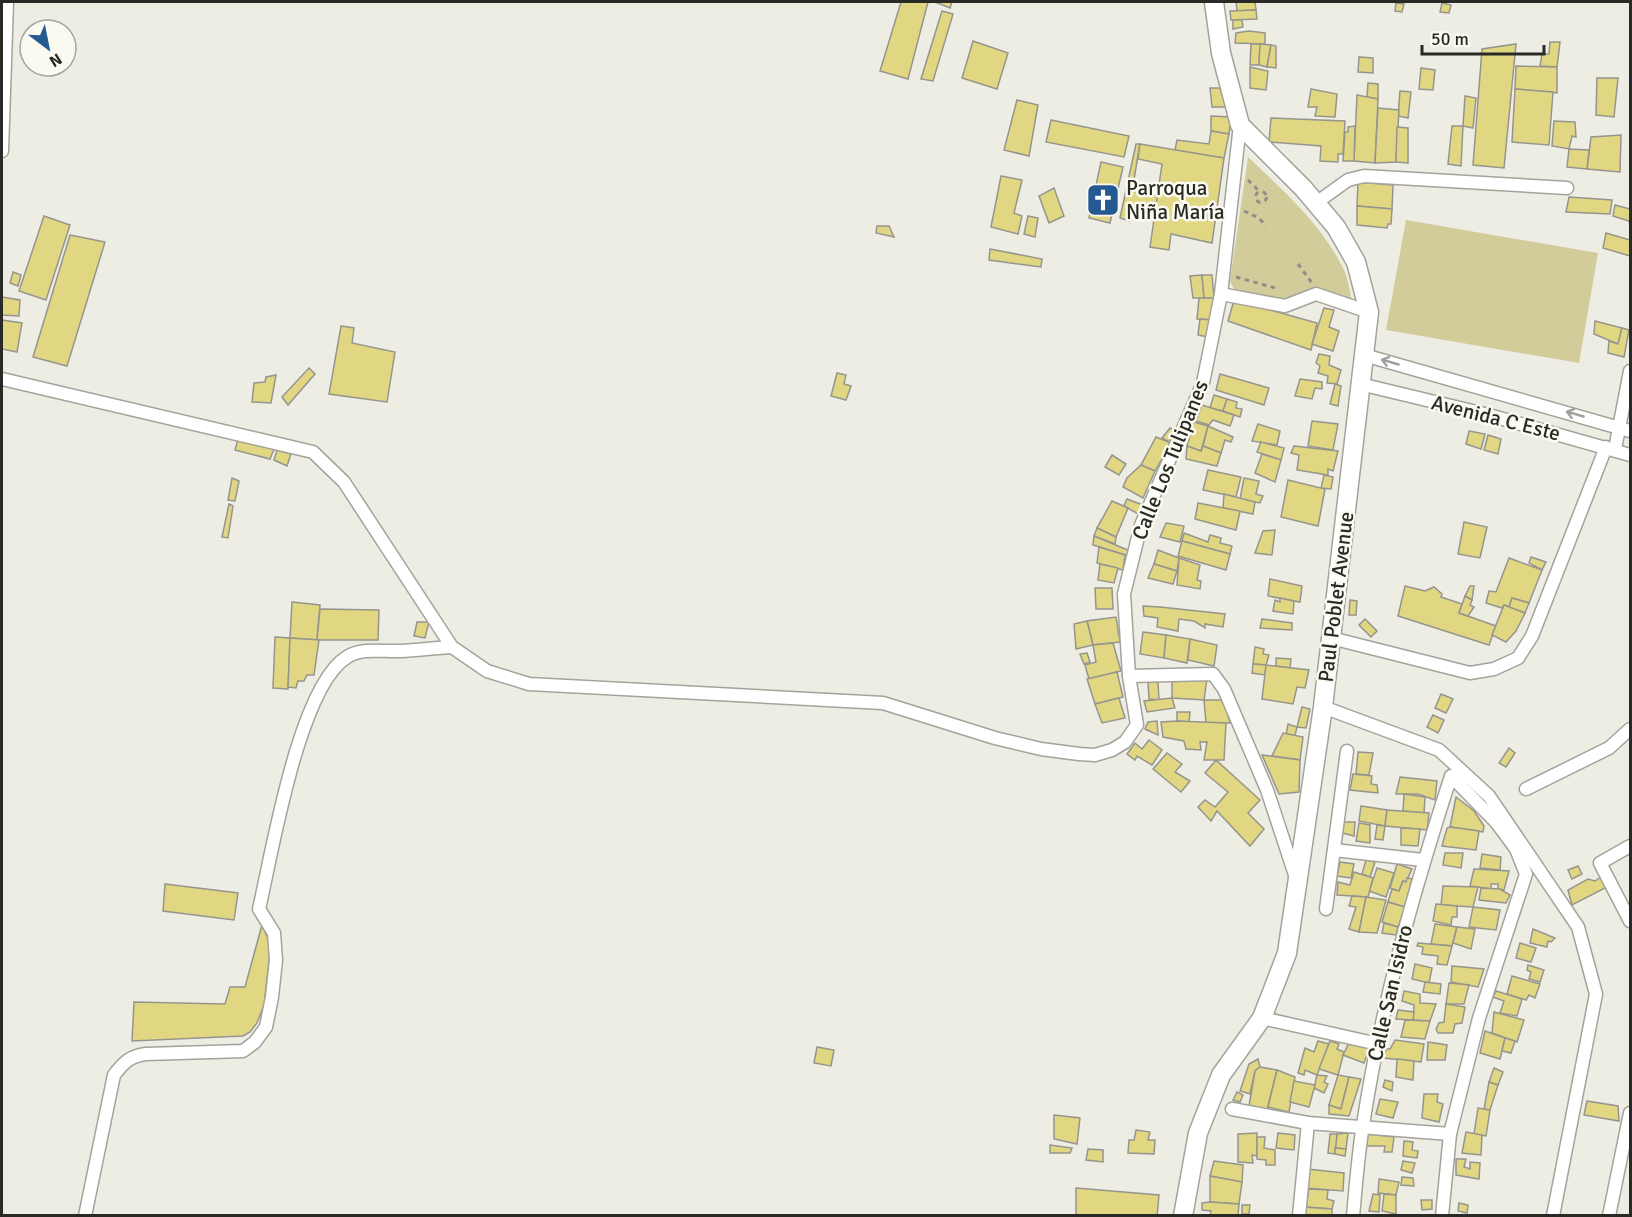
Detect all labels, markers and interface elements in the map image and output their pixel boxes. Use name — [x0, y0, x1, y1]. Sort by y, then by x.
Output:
north arrow — [18, 18, 78, 78]
scale bar — [1422, 18, 1544, 56]
text: 50 m — [1431, 28, 1469, 50]
text: N — [45, 48, 65, 71]
place label: Parroqua Niña María — [1126, 175, 1225, 225]
church icon: Parroqua Niña María — [1085, 182, 1121, 218]
one-way arrow — [1381, 356, 1400, 368]
street label: Calle Los Tulipanes — [1126, 376, 1214, 544]
street label: Avenida C Este — [1429, 389, 1563, 447]
one-way arrow — [1566, 408, 1585, 419]
street label: Paul Poblet Avenue — [1313, 510, 1359, 684]
street label: Calle San Isidro — [1362, 922, 1418, 1064]

